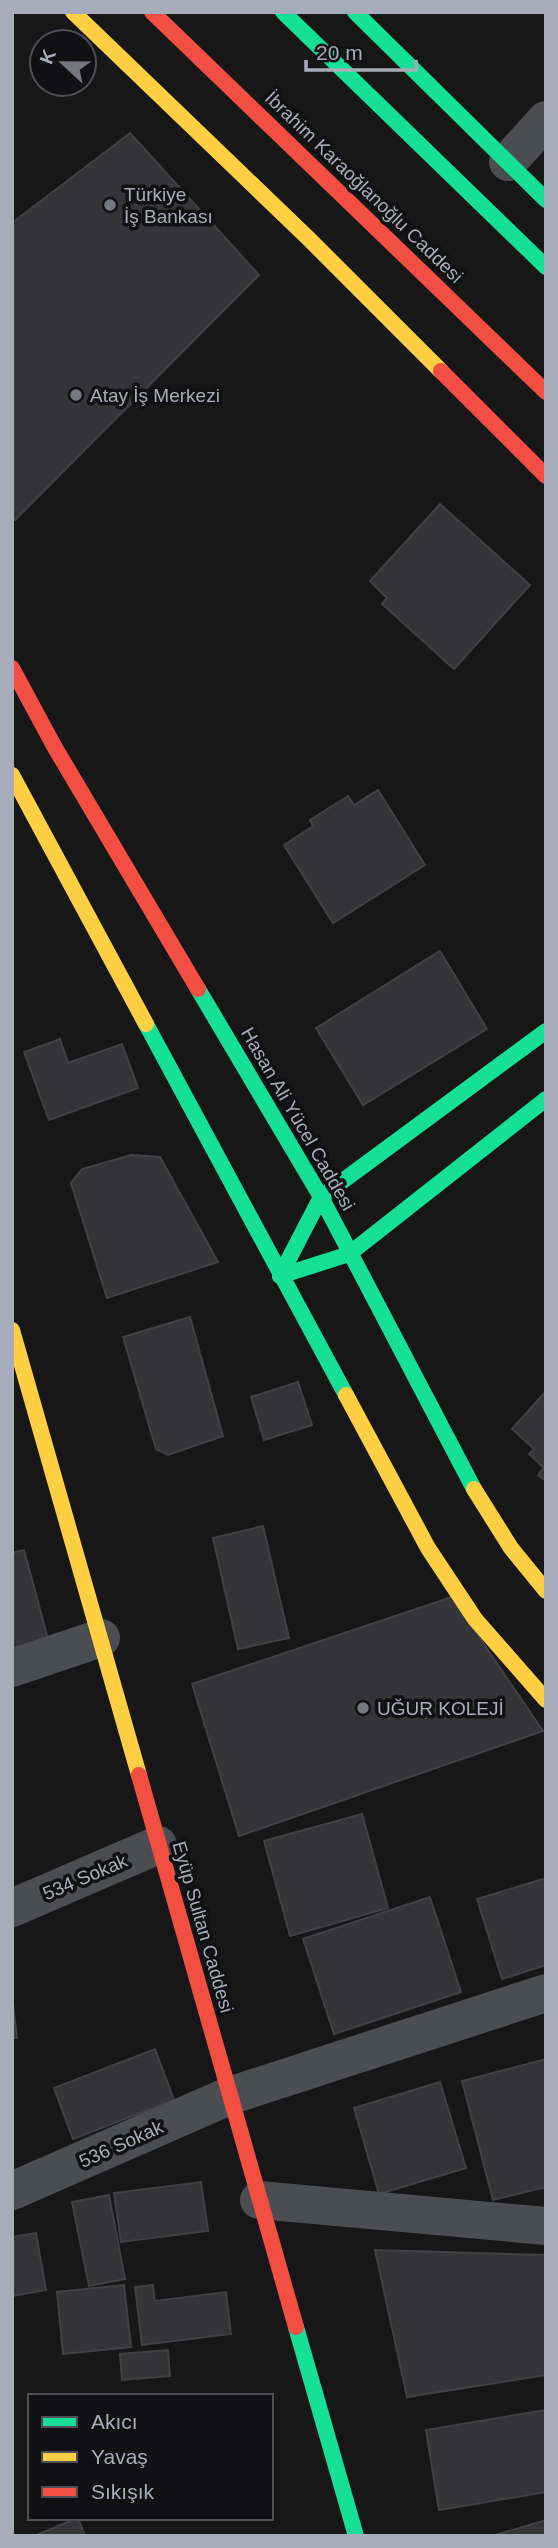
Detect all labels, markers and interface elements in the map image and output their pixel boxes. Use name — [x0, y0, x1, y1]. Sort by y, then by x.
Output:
north arrow — [28, 28, 98, 98]
scale bar — [306, 28, 416, 72]
text: 20 m — [316, 41, 363, 64]
text: K — [35, 46, 60, 67]
street label: İbrahim Karaoğlanoğlu Caddesi — [261, 87, 467, 287]
place label: Türkiye İş Bankası — [124, 184, 213, 227]
marker: Türkiye İş Bankası — [102, 197, 118, 213]
place label: Atay İş Merkezi — [90, 385, 220, 406]
marker: Atay İş Merkezi — [68, 387, 84, 403]
street label: Hasan Ali Yücel Caddesi — [237, 1024, 359, 1214]
place label: UĞUR KOLEJİ — [377, 1698, 504, 1719]
marker: UĞUR KOLEJİ — [355, 1700, 371, 1716]
street label: Eyüp Sultan Caddesi — [168, 1839, 238, 2015]
street label: 534 Sokak — [40, 1850, 131, 1904]
street label: 536 Sokak — [76, 2116, 167, 2172]
legend — [28, 2394, 273, 2520]
text: Akıcı — [91, 2410, 138, 2433]
text: Yavaş — [91, 2445, 148, 2468]
text: Sıkışık — [91, 2480, 155, 2503]

